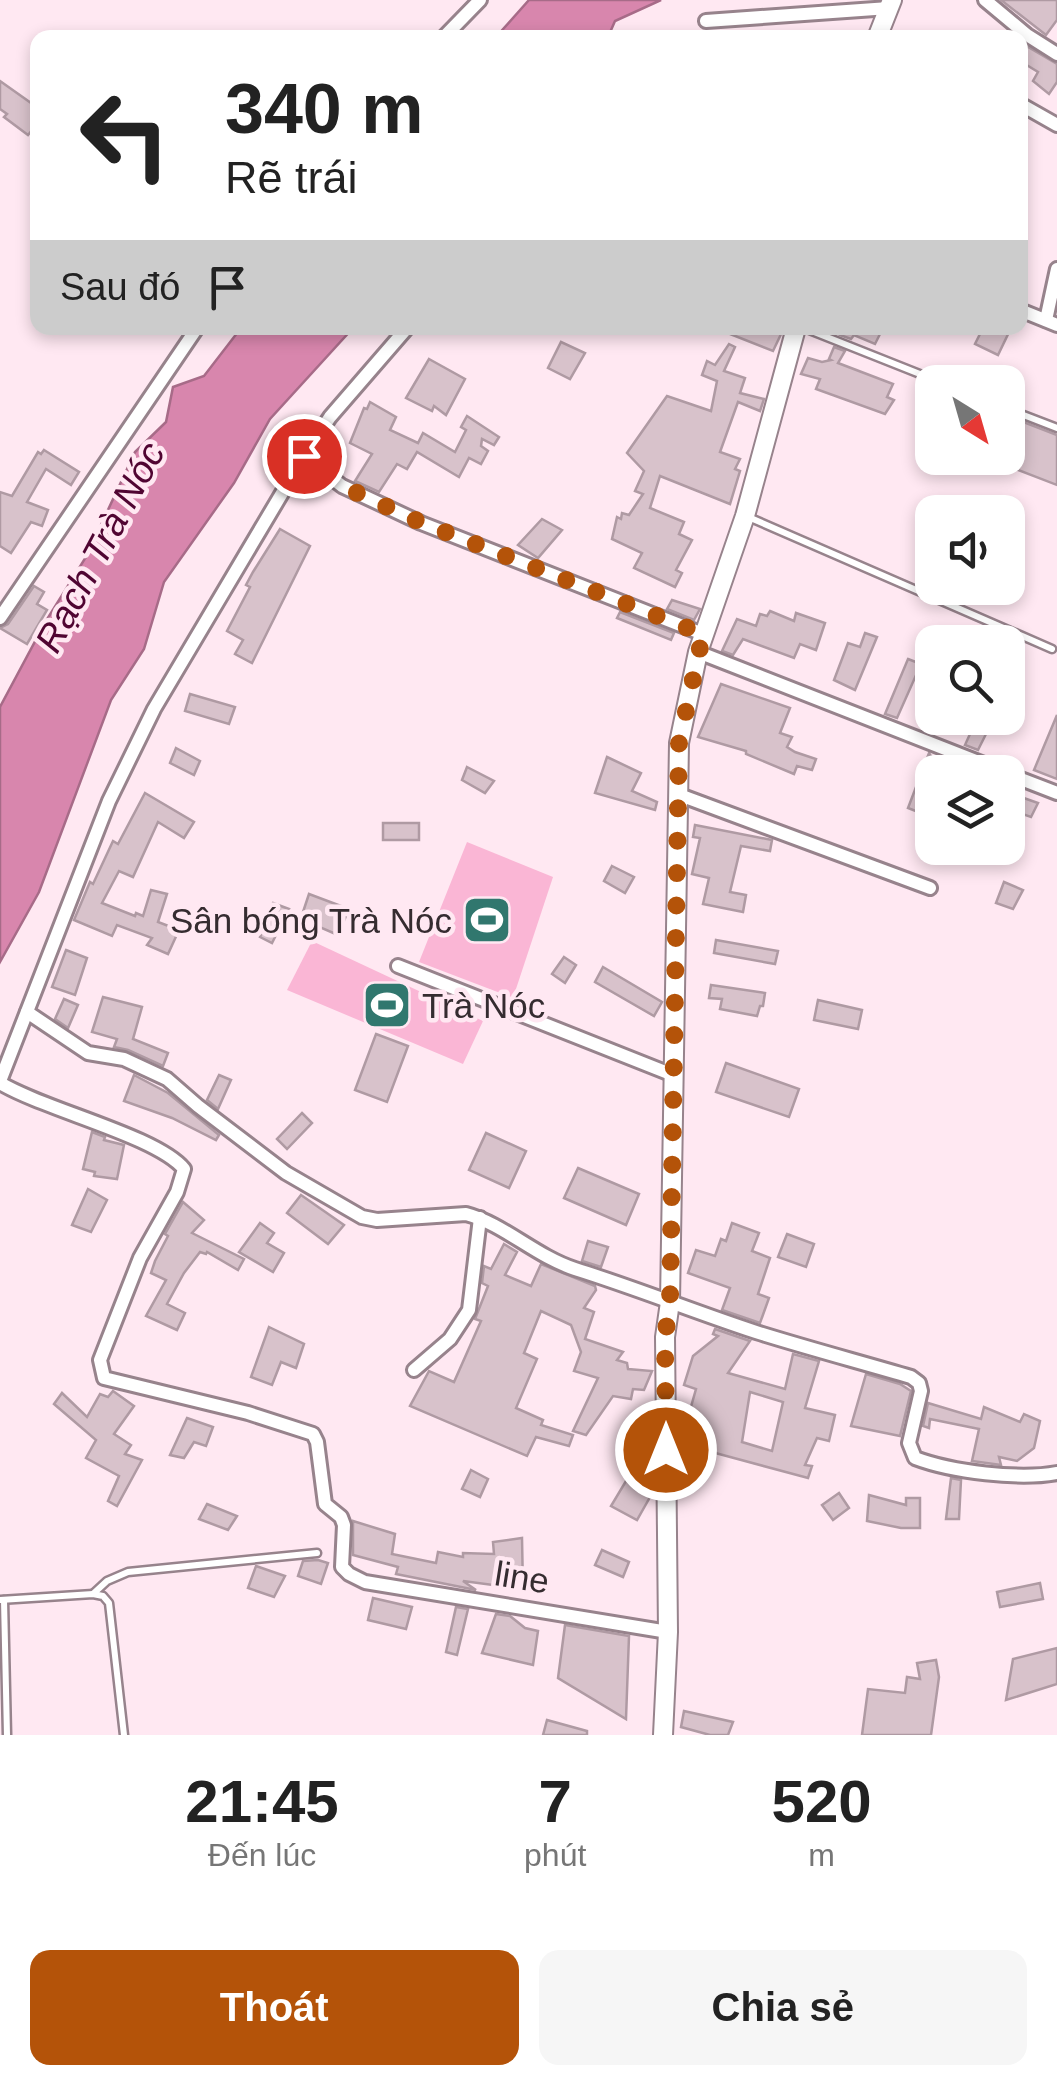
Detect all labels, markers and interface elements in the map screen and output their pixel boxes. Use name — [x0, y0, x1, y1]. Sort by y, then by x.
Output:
icon: left — [60, 70, 190, 200]
text: 340 m — [225, 70, 423, 148]
text: Rẽ trái — [225, 152, 358, 203]
icon: arrive — [200, 260, 255, 315]
text: Sau đó — [60, 266, 180, 308]
north arrow — [915, 365, 1025, 475]
map controls — [915, 365, 1025, 865]
pin — [262, 414, 347, 499]
icon: arrive — [277, 429, 332, 484]
water label: Rạch Trà Nóc — [27, 435, 173, 659]
button: sound — [915, 495, 1025, 605]
button: search — [915, 625, 1025, 735]
button: layers — [915, 755, 1025, 865]
sports icon: Sân bóng Trà Nóc — [461, 894, 513, 946]
place label: Sân bóng Trà Nóc — [170, 901, 452, 940]
sports icon: Trà Nóc — [361, 979, 413, 1031]
place label: Trà Nóc — [422, 986, 545, 1025]
position arrow — [614, 1398, 718, 1502]
street label: line — [492, 1553, 552, 1601]
text: 21:45 — [185, 1768, 339, 1835]
text: 7 — [538, 1768, 572, 1835]
text: 520 — [772, 1768, 872, 1835]
text: Đến lúc — [208, 1837, 316, 1873]
text: phút — [524, 1837, 586, 1873]
text: m — [808, 1837, 835, 1873]
button: Thoát — [30, 1950, 519, 2065]
button: Chia sẻ — [539, 1950, 1027, 2065]

